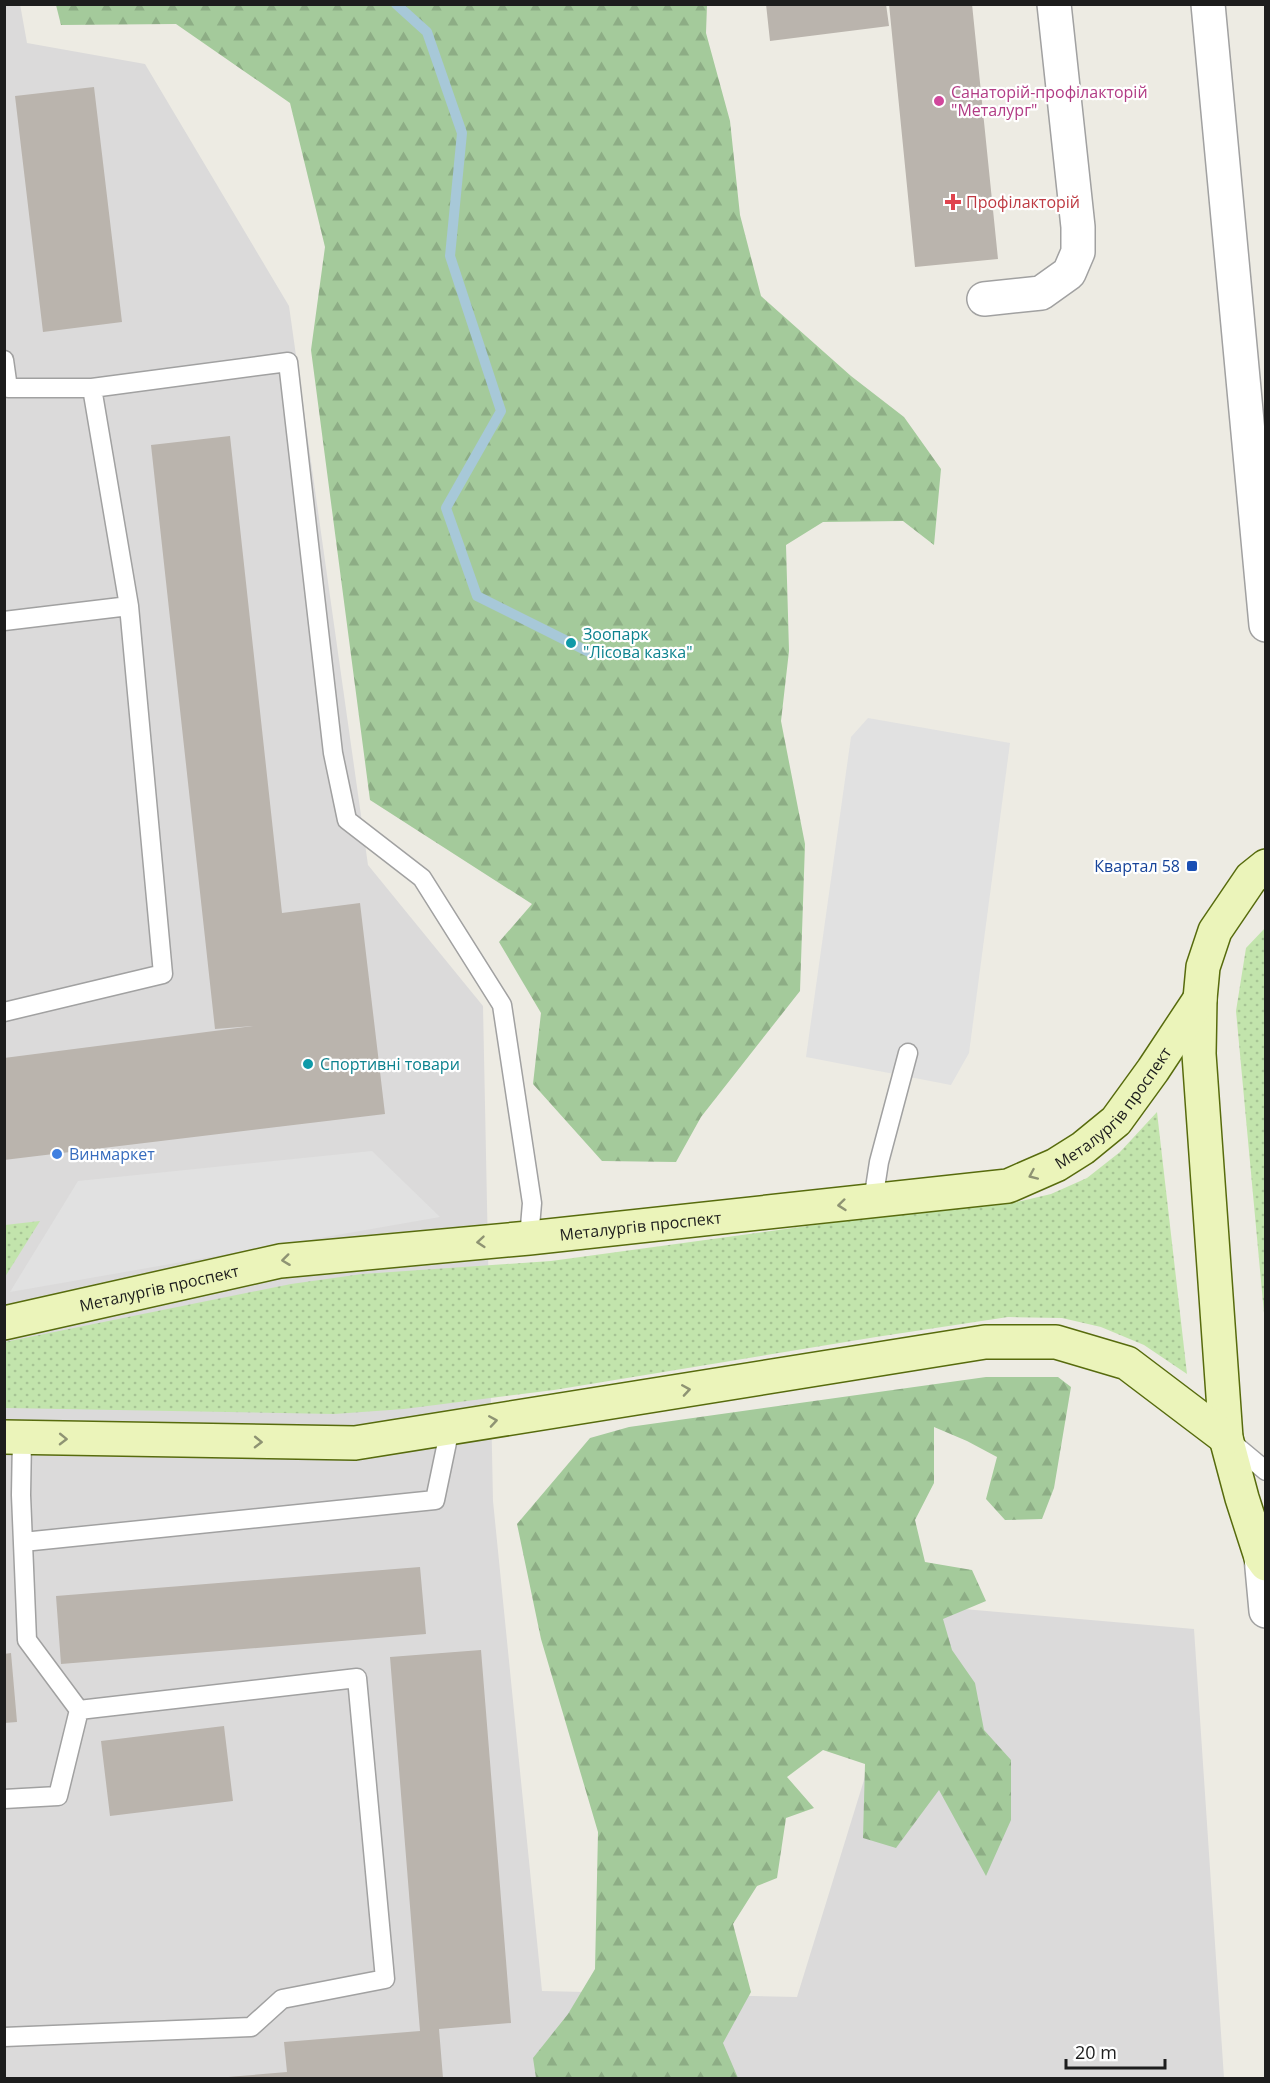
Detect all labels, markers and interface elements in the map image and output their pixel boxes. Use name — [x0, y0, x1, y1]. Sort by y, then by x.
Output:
place label: Санаторій-профілакторій "Металург" — [951, 81, 1148, 121]
marker: Санаторій-профілакторій "Металург" — [932, 94, 946, 108]
place label: Профілакторій — [966, 191, 1080, 213]
marker: Профілакторій — [944, 193, 962, 211]
place label: Зоопарк "Лісова казка" — [583, 623, 693, 663]
marker: Зоопарк "Лісова казка" — [564, 636, 578, 650]
place label: Квартал 58 — [1094, 855, 1180, 877]
marker: Квартал 58 — [1185, 859, 1199, 873]
street label: Металургів проспект — [1051, 1042, 1177, 1174]
place label: Спортивні товари — [320, 1053, 460, 1075]
marker: Спортивні товари — [301, 1057, 315, 1071]
place label: Винмаркет — [69, 1143, 155, 1165]
marker: Винмаркет — [50, 1147, 64, 1161]
one-way arrow — [1029, 1167, 1040, 1179]
one-way arrow — [837, 1198, 846, 1210]
street label: Металургів проспект — [558, 1206, 723, 1246]
one-way arrow — [476, 1235, 485, 1248]
one-way arrow — [282, 1254, 291, 1266]
street label: Металургів проспект — [77, 1259, 241, 1317]
one-way arrow — [681, 1385, 690, 1397]
one-way arrow — [488, 1416, 498, 1428]
one-way arrow — [58, 1433, 67, 1445]
one-way arrow — [253, 1436, 262, 1448]
scale bar — [1066, 2032, 1165, 2070]
text: 20 m — [1075, 2040, 1117, 2064]

